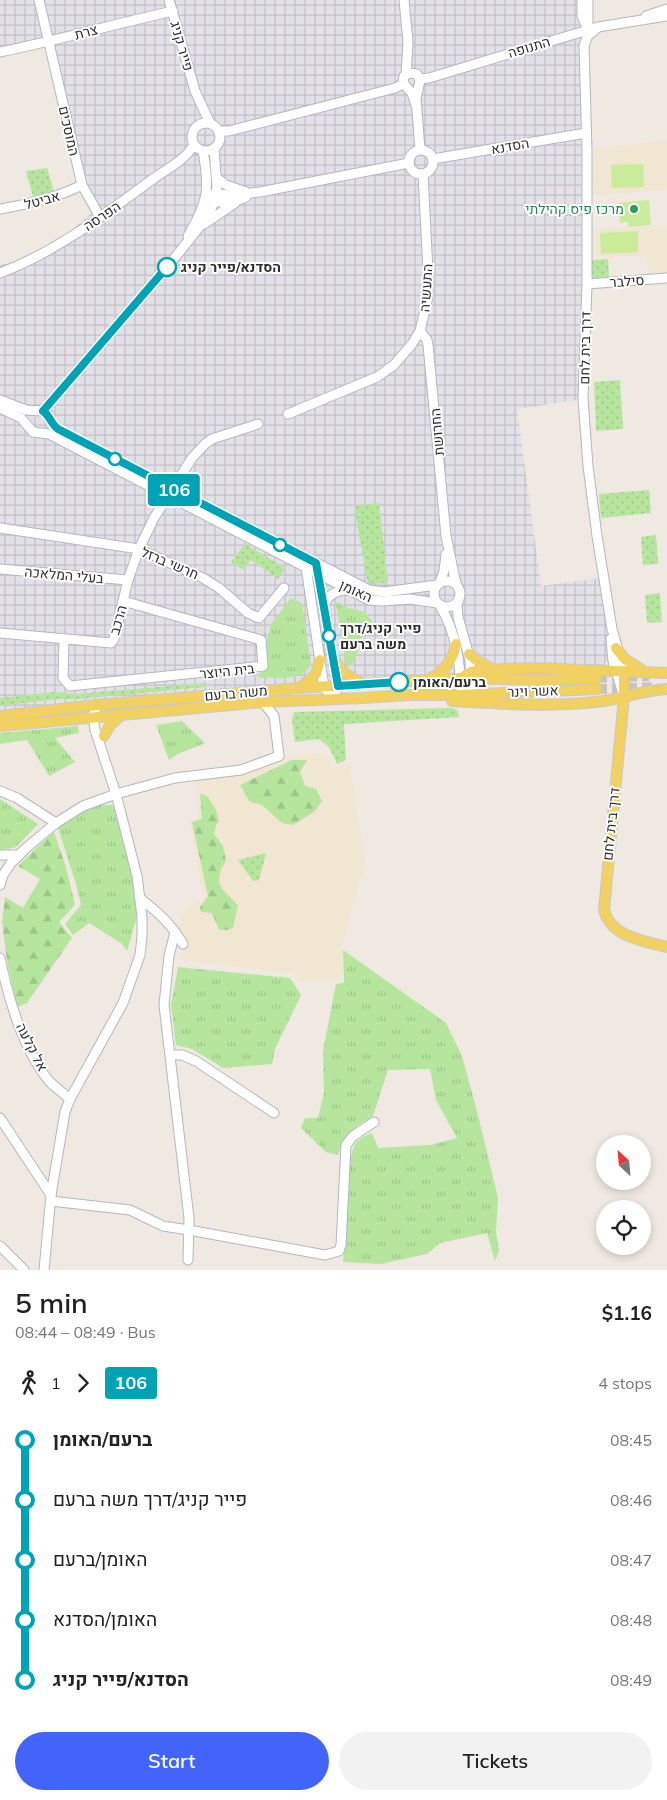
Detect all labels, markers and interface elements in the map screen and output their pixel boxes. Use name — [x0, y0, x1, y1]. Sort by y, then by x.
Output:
street label: פייר קניג — [166, 19, 198, 73]
street label: צרת — [72, 20, 100, 44]
street label: התנופה — [506, 32, 552, 62]
street label: המוסכים — [55, 104, 83, 158]
street label: הסדנא — [489, 134, 531, 158]
street label: אביטל — [22, 187, 62, 213]
street label: הפרסה — [80, 197, 124, 235]
place label: מרכז פיס קהילתי — [525, 200, 624, 218]
marker: מרכז פיס קהילתי — [628, 203, 640, 215]
marker: הסדנא/פייר קניג — [157, 257, 177, 277]
place label: הסדנא/פייר קניג — [181, 258, 281, 276]
street label: התעשיה — [415, 263, 437, 313]
street label: סילבר — [609, 271, 645, 291]
street label: דרך בית לחם — [575, 311, 595, 385]
street label: החרושת — [426, 408, 448, 456]
unlabelled marker — [108, 452, 122, 466]
line badge: 106 — [145, 474, 203, 506]
text: 106 — [158, 478, 190, 501]
unlabelled marker — [273, 538, 287, 552]
street label: חרשי ברזל — [139, 543, 201, 583]
street label: בעלי המלאכה — [24, 563, 105, 587]
street label: האומן — [337, 576, 375, 606]
street label: הרכב — [105, 603, 131, 637]
place label: פייר קניג/דרך משה ברעם — [340, 619, 422, 653]
marker: פייר קניג/דרך משה ברעם — [322, 629, 336, 643]
street label: בית היוצר — [199, 659, 256, 683]
marker: ברעם/האומן — [389, 672, 409, 692]
place label: ברעם/האומן — [413, 673, 486, 691]
street label: משה ברעם — [204, 681, 268, 705]
street label: אשר וינר — [507, 681, 559, 701]
street label: דרך בית לחם — [598, 787, 624, 861]
street label: אל קלעה — [12, 1020, 52, 1074]
north arrow — [596, 1135, 651, 1190]
map controls — [596, 1135, 651, 1255]
button: locate — [596, 1200, 651, 1255]
text: 5 min — [15, 1285, 88, 1320]
text: $1.16 — [602, 1301, 652, 1325]
text: 08:44 – 08:49 · Bus — [15, 1322, 156, 1342]
icon: walk — [15, 1369, 43, 1397]
icon: forward — [69, 1369, 97, 1397]
text: 106 — [115, 1371, 147, 1394]
text: 1 — [51, 1373, 61, 1393]
text: 4 stops — [598, 1373, 652, 1393]
text: ברעם/האומן — [53, 1427, 152, 1451]
text: 08:45 — [610, 1430, 652, 1450]
text: פייר קניג/דרך משה ברעם — [53, 1487, 247, 1511]
text: 08:46 — [610, 1490, 652, 1510]
text: האומן/ברעם — [53, 1547, 147, 1571]
text: 08:47 — [610, 1550, 652, 1570]
text: האומן/הסדנא — [53, 1607, 157, 1631]
text: 08:48 — [610, 1610, 652, 1630]
text: הסדנא/פייר קניג — [53, 1667, 189, 1691]
text: 08:49 — [610, 1670, 652, 1690]
button: Start — [15, 1732, 329, 1790]
button: Tickets — [339, 1732, 652, 1790]

